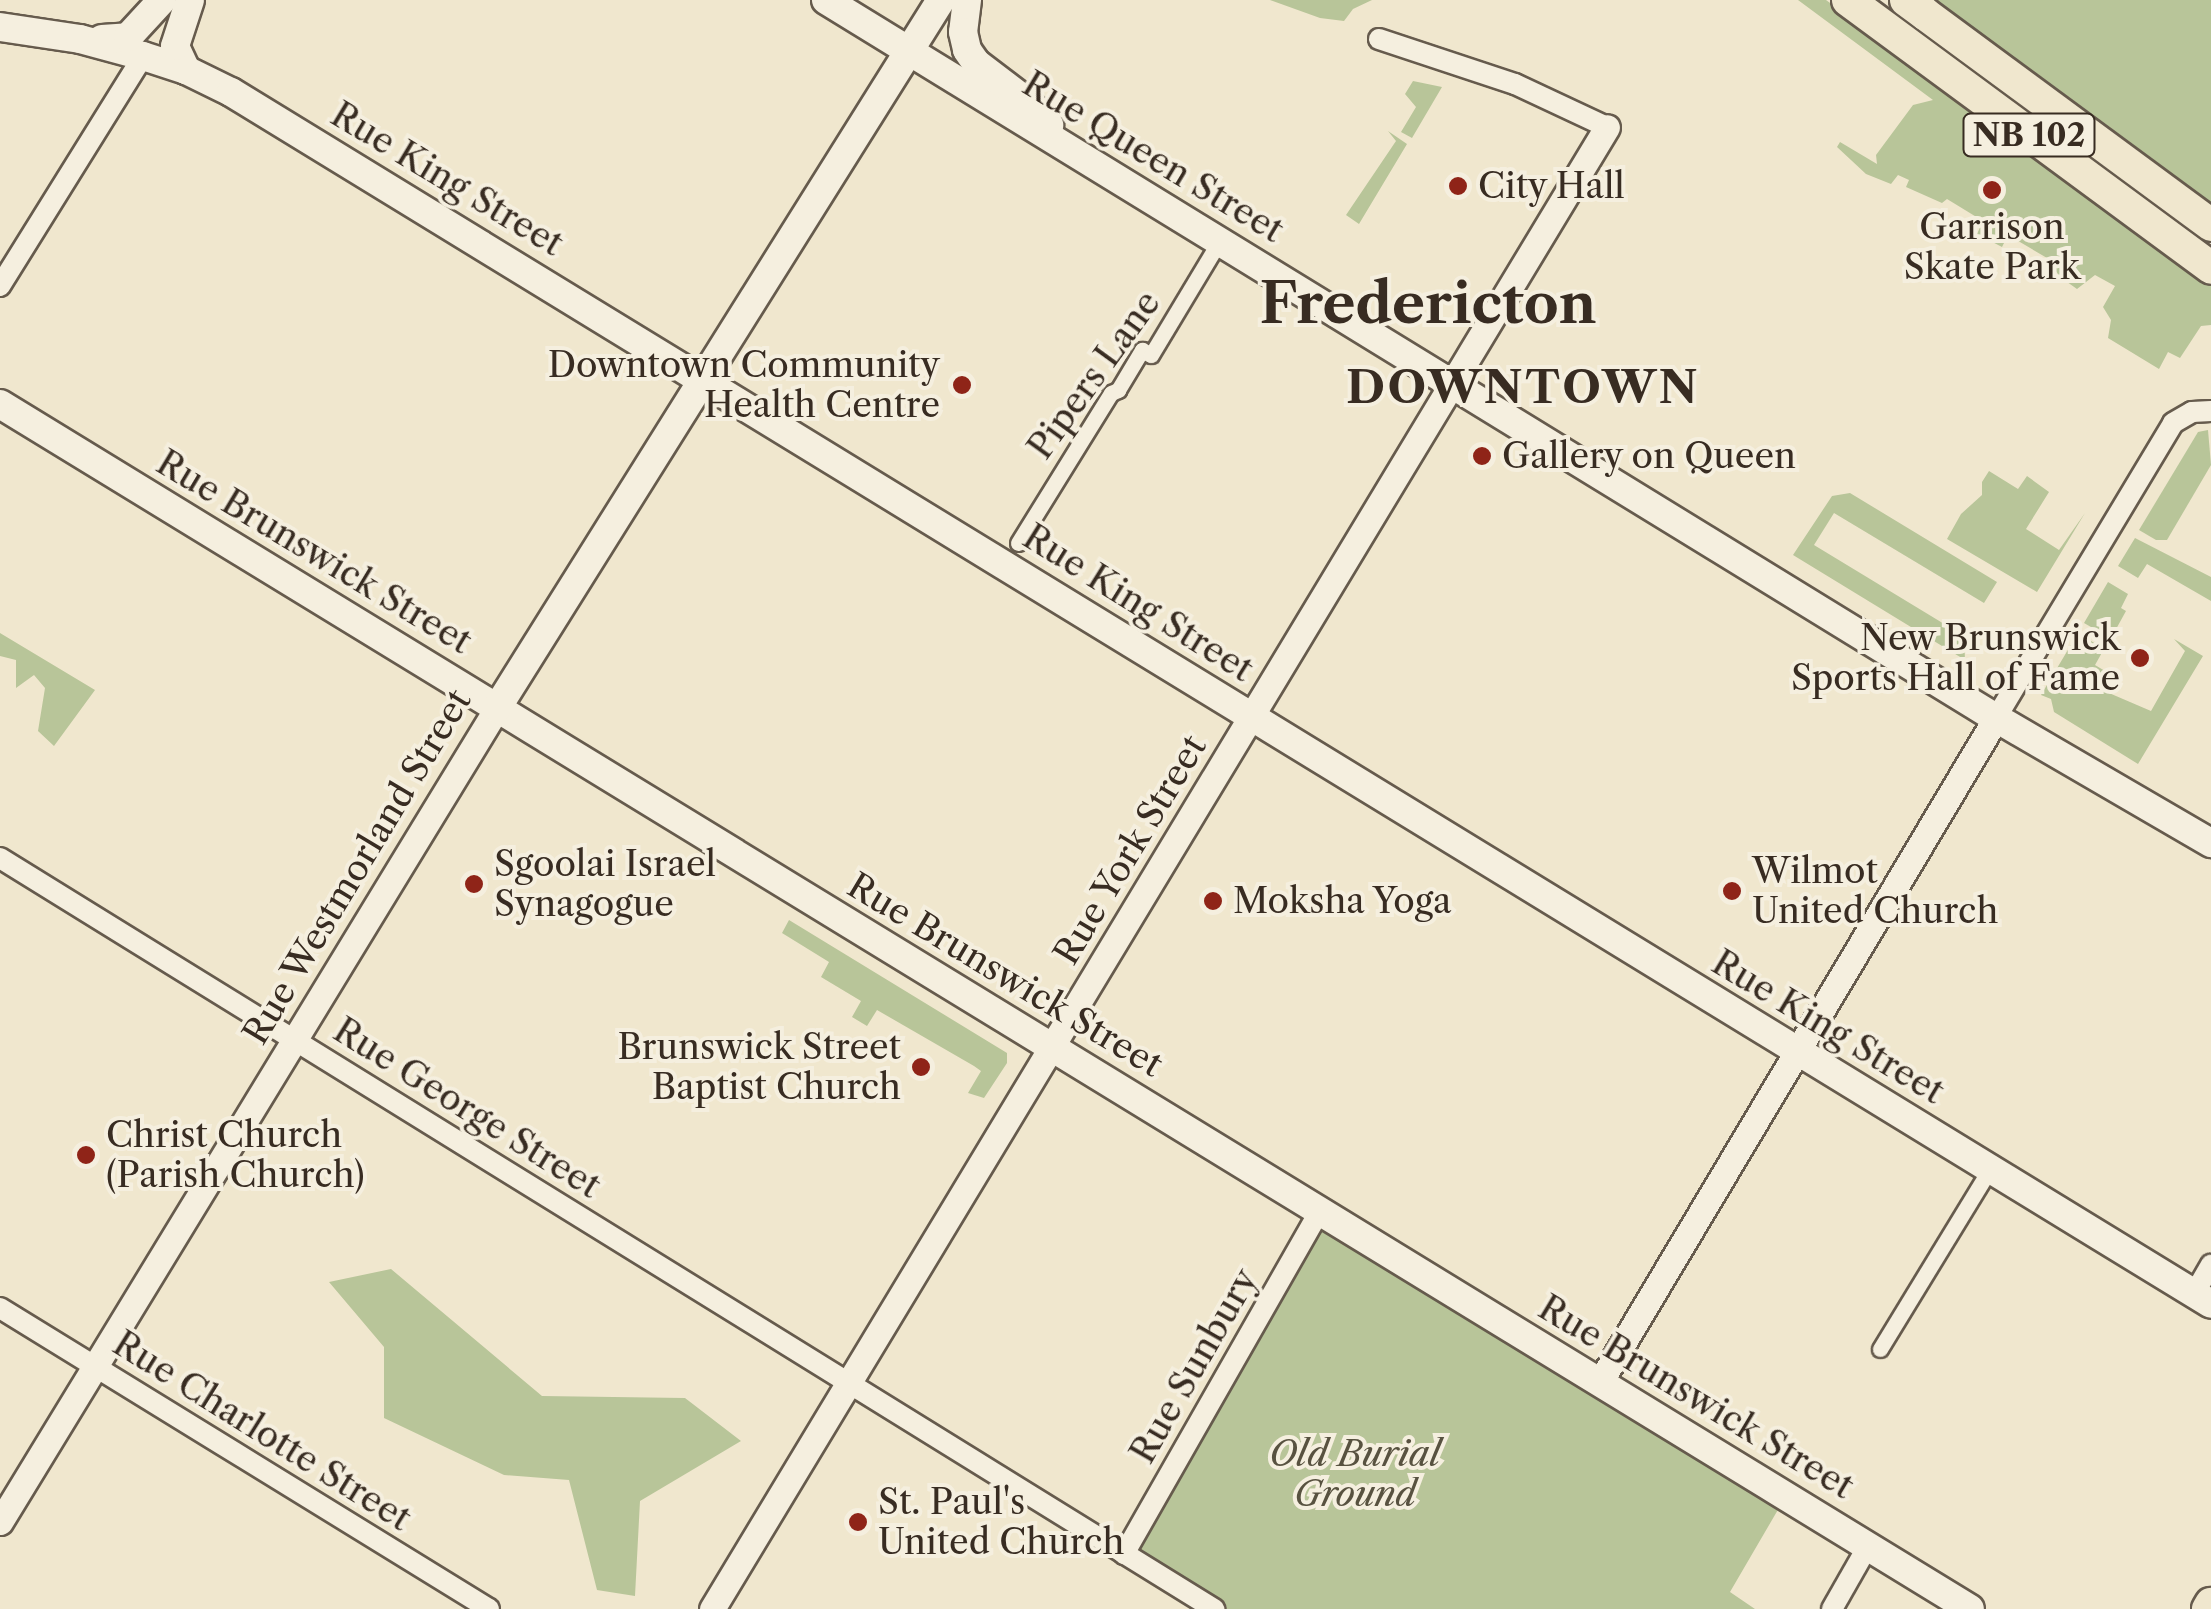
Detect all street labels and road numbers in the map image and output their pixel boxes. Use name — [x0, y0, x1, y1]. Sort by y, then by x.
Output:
street label: Rue Queen Street — [1015, 63, 1291, 251]
street label: Rue King Street — [324, 93, 570, 265]
road number: NB 102 — [1962, 108, 2096, 162]
street label: Pipers Lane — [1019, 283, 1169, 467]
street label: Rue Brunswick Street — [149, 441, 479, 663]
street label: Rue King Street — [1015, 516, 1261, 690]
street label: Rue Westmorland Street — [234, 681, 480, 1053]
street label: Rue York Street — [1045, 727, 1215, 973]
street label: Rue Brunswick Street — [840, 864, 1170, 1086]
street label: Rue King Street — [1705, 941, 1951, 1113]
street label: Rue George Street — [326, 1009, 608, 1207]
street label: Rue Sunbury — [1121, 1261, 1267, 1471]
street label: Rue Brunswick Street — [1531, 1286, 1861, 1508]
street label: Rue Charlotte Street — [105, 1322, 419, 1540]

